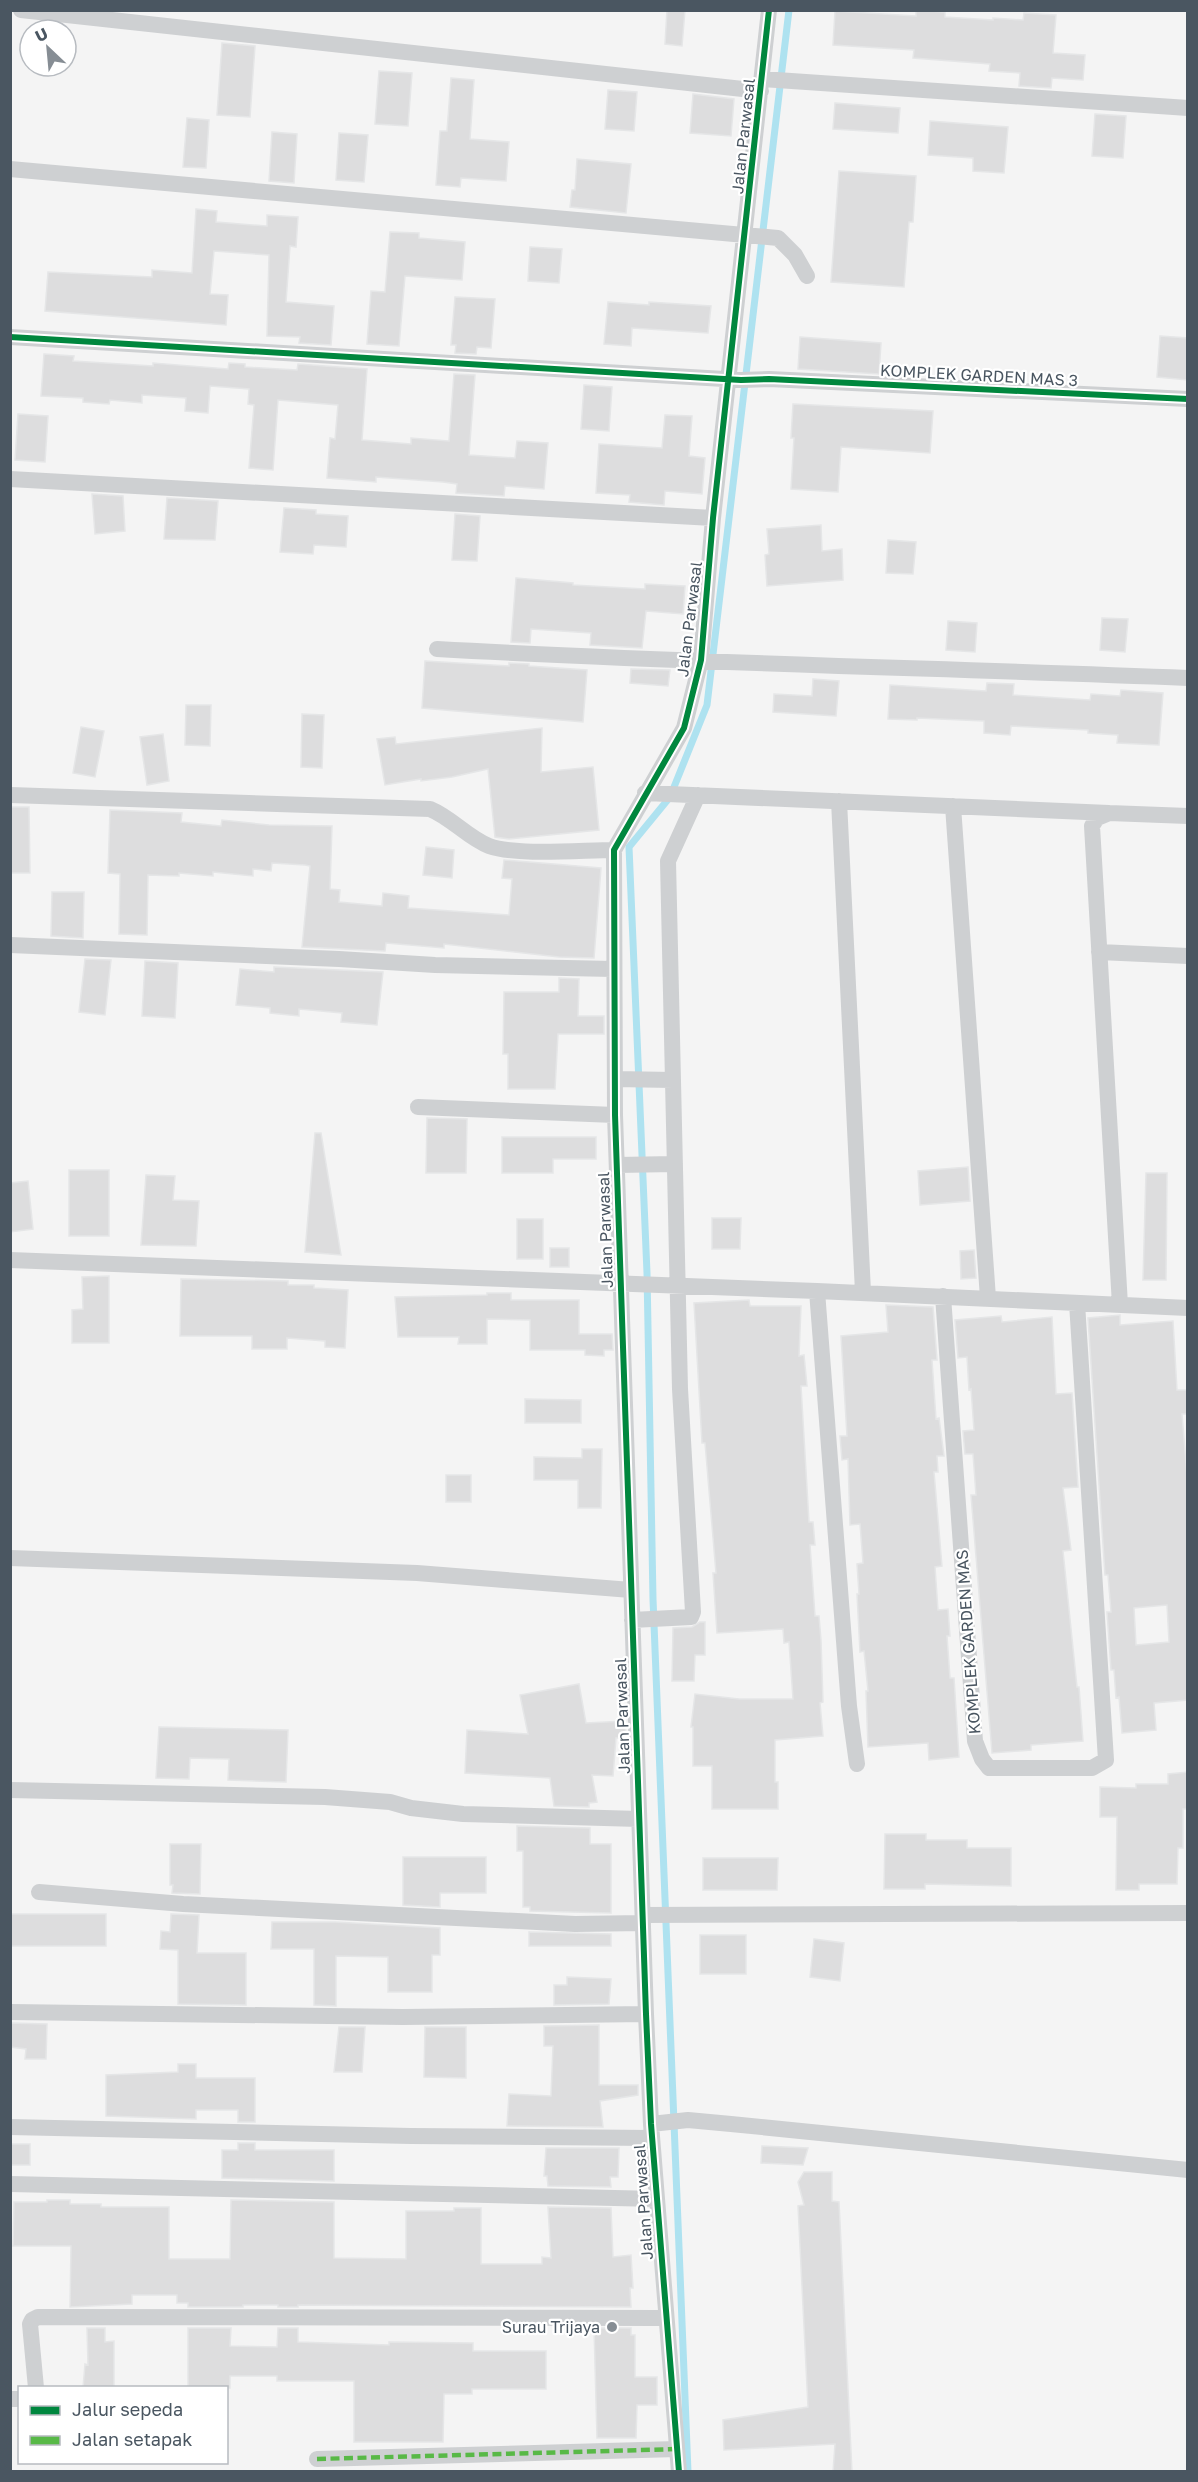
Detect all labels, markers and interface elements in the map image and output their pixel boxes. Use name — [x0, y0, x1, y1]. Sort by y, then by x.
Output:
north arrow — [18, 18, 78, 78]
text: U — [32, 23, 51, 46]
street label: Jalan Parwasal — [727, 77, 759, 195]
street label: KOMPLEK GARDEN MAS 3 — [879, 360, 1079, 390]
street label: Jalan Parwasal — [672, 560, 706, 678]
street label: Jalan Parwasal — [593, 1172, 617, 1288]
street label: KOMPLEK GARDEN MAS — [952, 1549, 984, 1735]
street label: Jalan Parwasal — [610, 1658, 634, 1774]
street label: Jalan Parwasal — [629, 2143, 657, 2261]
place label: Surau Trijaya — [502, 2317, 600, 2337]
marker: Surau Trijaya — [605, 2320, 619, 2334]
legend — [18, 2386, 228, 2464]
text: Jalur sepeda — [72, 2398, 183, 2420]
text: Jalan setapak — [72, 2428, 192, 2450]

